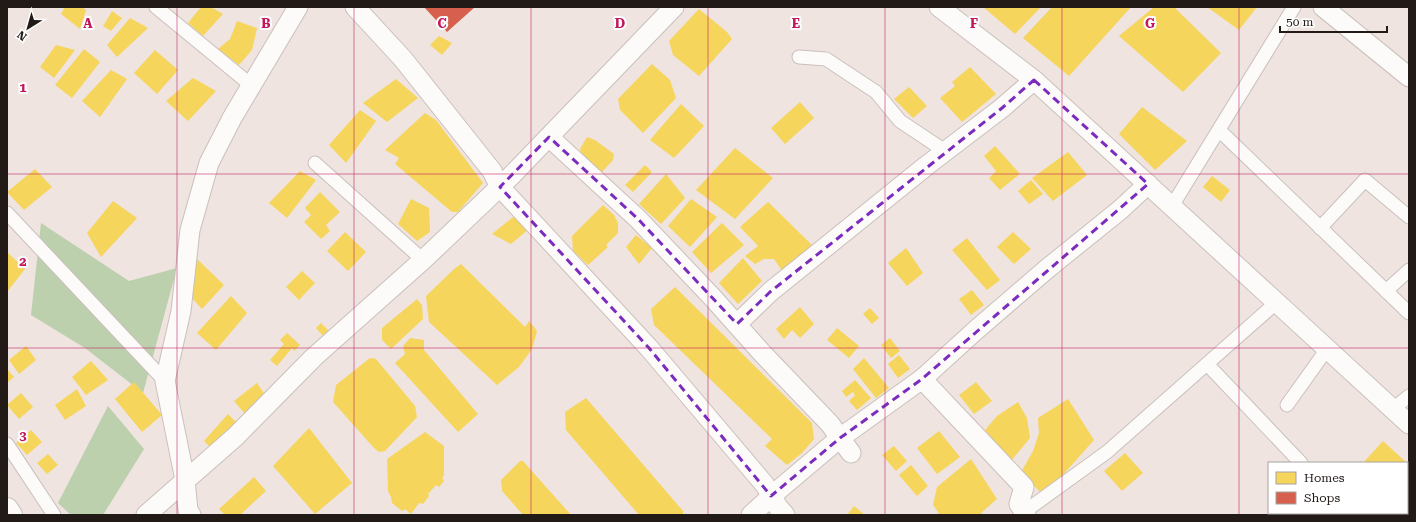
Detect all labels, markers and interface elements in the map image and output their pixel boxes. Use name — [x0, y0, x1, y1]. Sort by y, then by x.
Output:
north arrow — [8, 8, 48, 48]
scale bar — [1280, 8, 1387, 34]
text: 50 m — [1286, 15, 1313, 29]
text: A — [83, 16, 93, 31]
text: B — [261, 16, 271, 31]
text: C — [437, 16, 447, 31]
text: D — [615, 16, 625, 31]
text: E — [792, 16, 800, 31]
text: F — [970, 16, 978, 31]
text: G — [1145, 16, 1155, 31]
text: N — [15, 28, 30, 43]
text: 1 — [19, 80, 27, 95]
text: 2 — [19, 254, 27, 269]
text: 3 — [19, 428, 27, 443]
legend — [1268, 462, 1408, 514]
text: Homes — [1304, 471, 1345, 485]
text: Shops — [1304, 491, 1340, 505]

